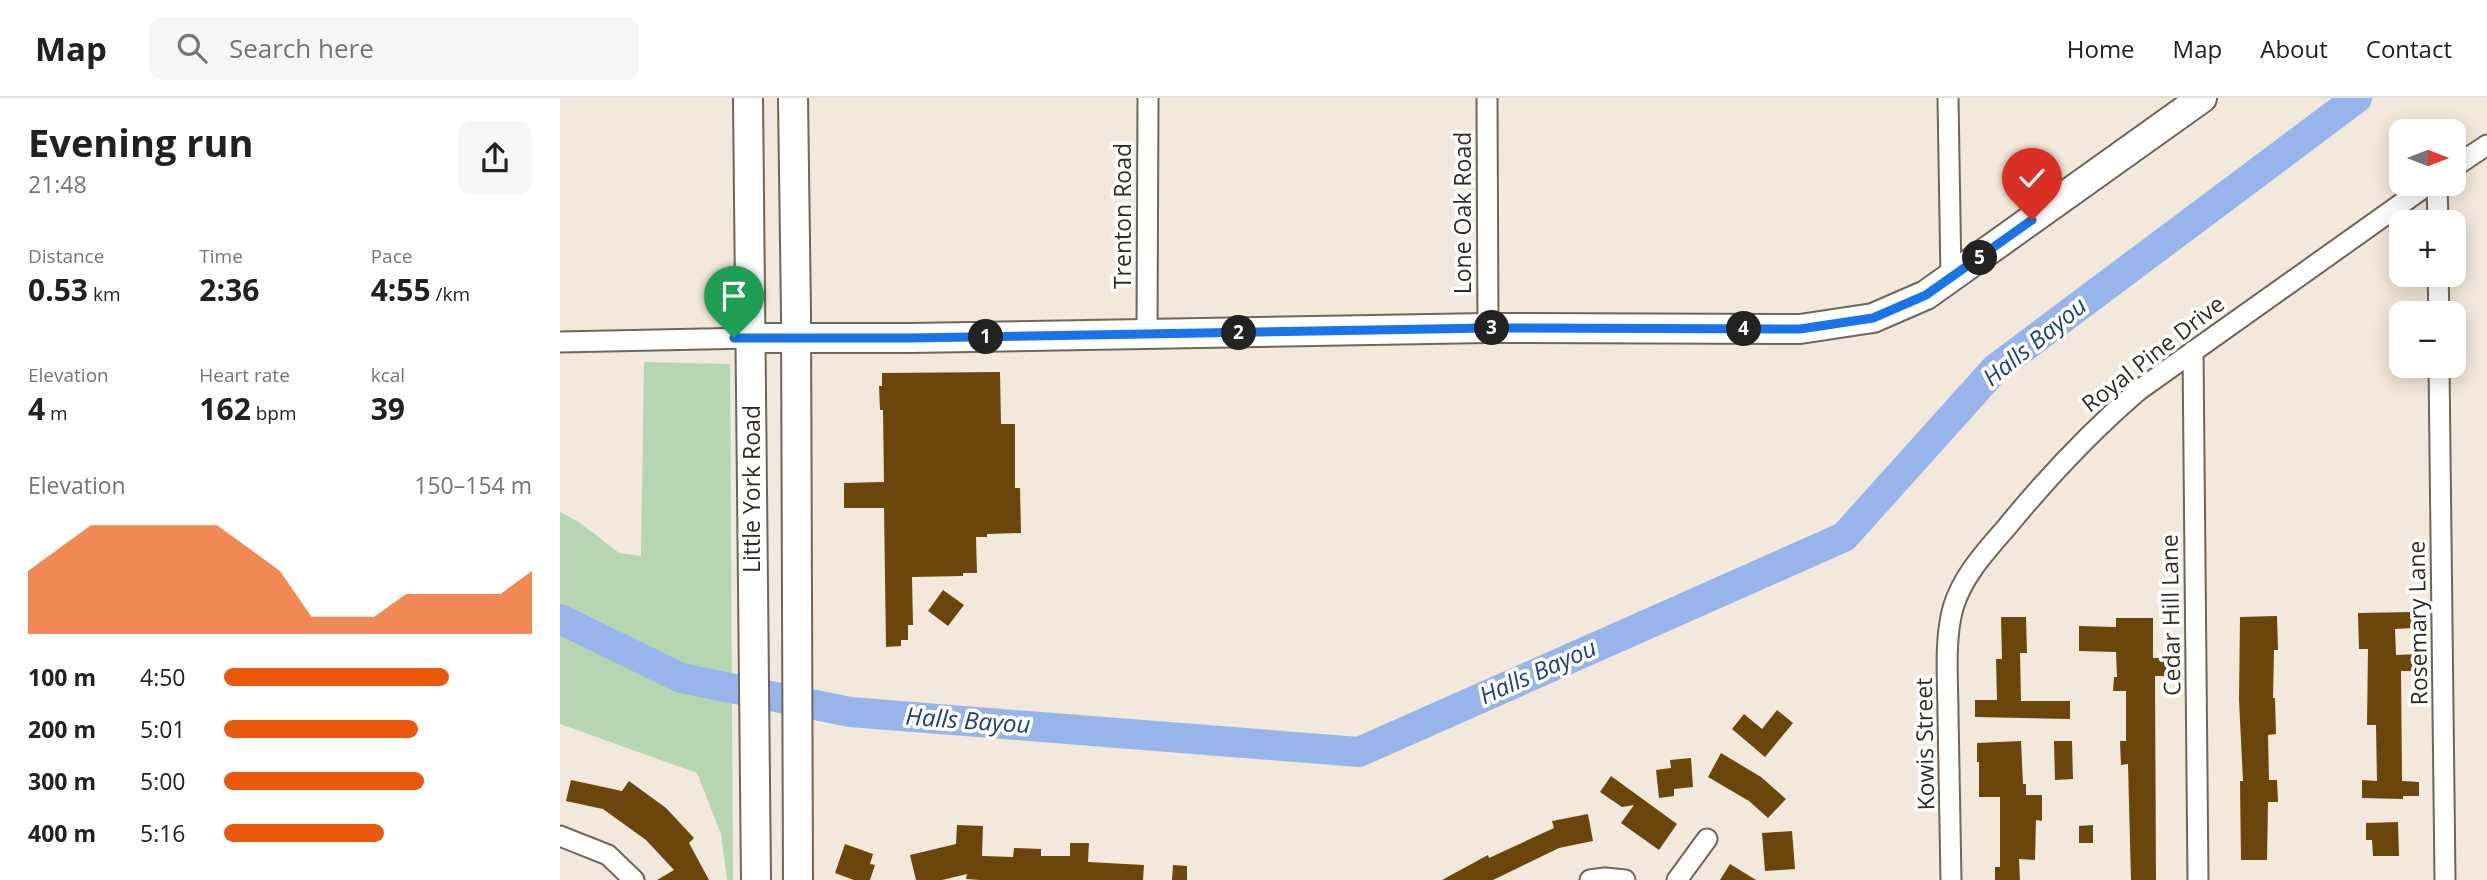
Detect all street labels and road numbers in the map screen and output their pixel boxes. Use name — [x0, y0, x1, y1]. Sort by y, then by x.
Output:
street label: Lone Oak Road — [1446, 132, 1478, 294]
street label: Trenton Road — [1106, 143, 1138, 289]
street label: Royal Pine Drive — [2074, 287, 2230, 419]
street label: Little York Road — [735, 405, 767, 573]
street label: Cedar Hill Lane — [2153, 534, 2187, 696]
street label: Rosemary Lane — [2400, 540, 2434, 706]
street label: Kowis Street — [1907, 677, 1941, 811]

